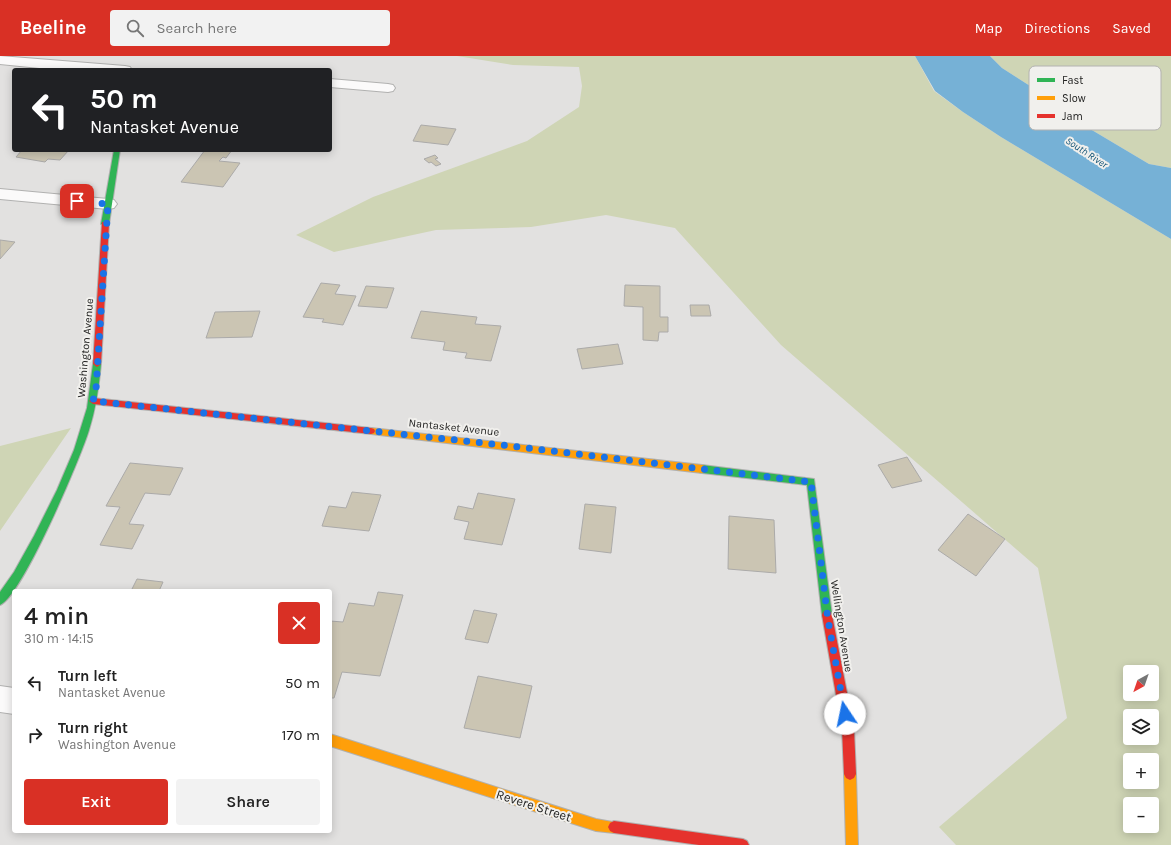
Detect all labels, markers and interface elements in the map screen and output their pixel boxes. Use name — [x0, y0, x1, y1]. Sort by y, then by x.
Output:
search box — [110, 10, 390, 46]
text: Beeline — [20, 17, 86, 39]
icon: search — [124, 17, 146, 39]
text: Search here — [156, 19, 237, 37]
text: Map — [975, 20, 1003, 37]
text: Directions — [1025, 20, 1090, 37]
text: Saved — [1112, 20, 1151, 37]
legend — [1029, 66, 1161, 130]
text: Fast — [1062, 74, 1083, 87]
text: 50 m — [90, 82, 158, 115]
icon: left — [24, 84, 76, 136]
text: Slow — [1062, 92, 1086, 105]
text: Jam — [1062, 110, 1083, 123]
text: Nantasket Avenue — [90, 116, 239, 138]
water label: South River — [1063, 135, 1110, 171]
pin — [60, 184, 94, 218]
icon: arrive — [66, 190, 88, 212]
street label: Washington Avenue — [75, 297, 96, 398]
street label: Nantasket Avenue — [408, 416, 500, 439]
street label: Wellington Avenue — [828, 579, 855, 673]
text: 4 min — [24, 602, 89, 630]
button: close — [278, 602, 320, 644]
text: 310 m · 14:15 — [24, 631, 94, 646]
north arrow — [1123, 665, 1159, 701]
map controls — [1123, 665, 1159, 833]
text: Turn left — [58, 667, 117, 685]
icon: left — [24, 672, 46, 694]
text: 50 m — [285, 674, 320, 692]
text: Nantasket Avenue — [58, 685, 166, 700]
position arrow — [824, 693, 866, 735]
button: layers — [1123, 709, 1159, 745]
text: Turn right — [58, 719, 128, 737]
icon: right — [24, 724, 46, 746]
text: 170 m — [282, 726, 320, 744]
text: Washington Avenue — [58, 737, 176, 752]
button: + — [1123, 753, 1159, 789]
button: Exit — [24, 779, 168, 825]
button: Share — [176, 779, 320, 825]
street label: Revere Street — [494, 786, 573, 825]
button: − — [1123, 797, 1159, 833]

